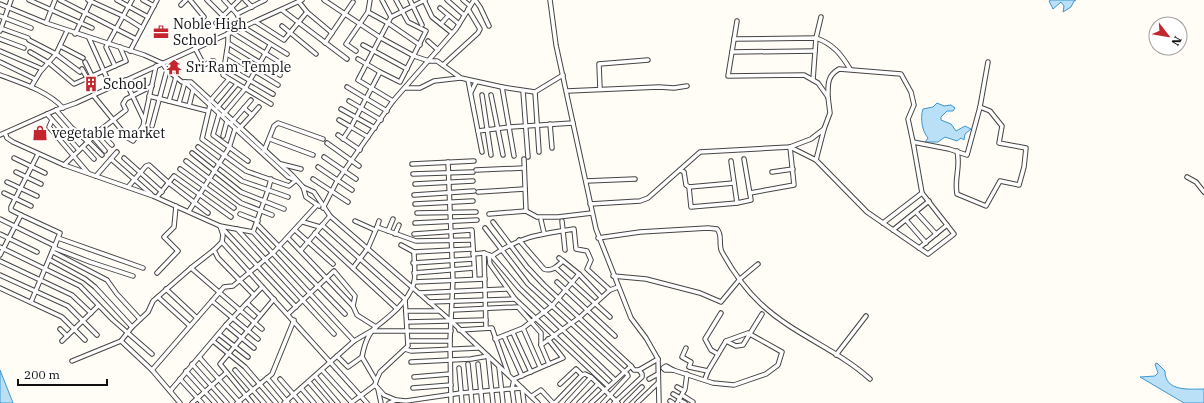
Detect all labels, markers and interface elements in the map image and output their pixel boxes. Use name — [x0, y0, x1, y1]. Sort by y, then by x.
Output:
place label: Noble High School — [173, 15, 247, 49]
north arrow — [1148, 16, 1188, 56]
office icon: Noble High School — [152, 23, 170, 41]
text: N — [1168, 34, 1185, 49]
temple icon: Sri Ram Temple — [165, 58, 183, 76]
place label: Sri Ram Temple — [186, 58, 291, 76]
building icon: School — [82, 75, 100, 93]
place label: School — [103, 75, 147, 93]
shop icon: vegetable market — [31, 124, 49, 142]
place label: vegetable market — [52, 124, 165, 142]
scale bar — [18, 361, 107, 387]
text: 200 m — [24, 367, 60, 382]

